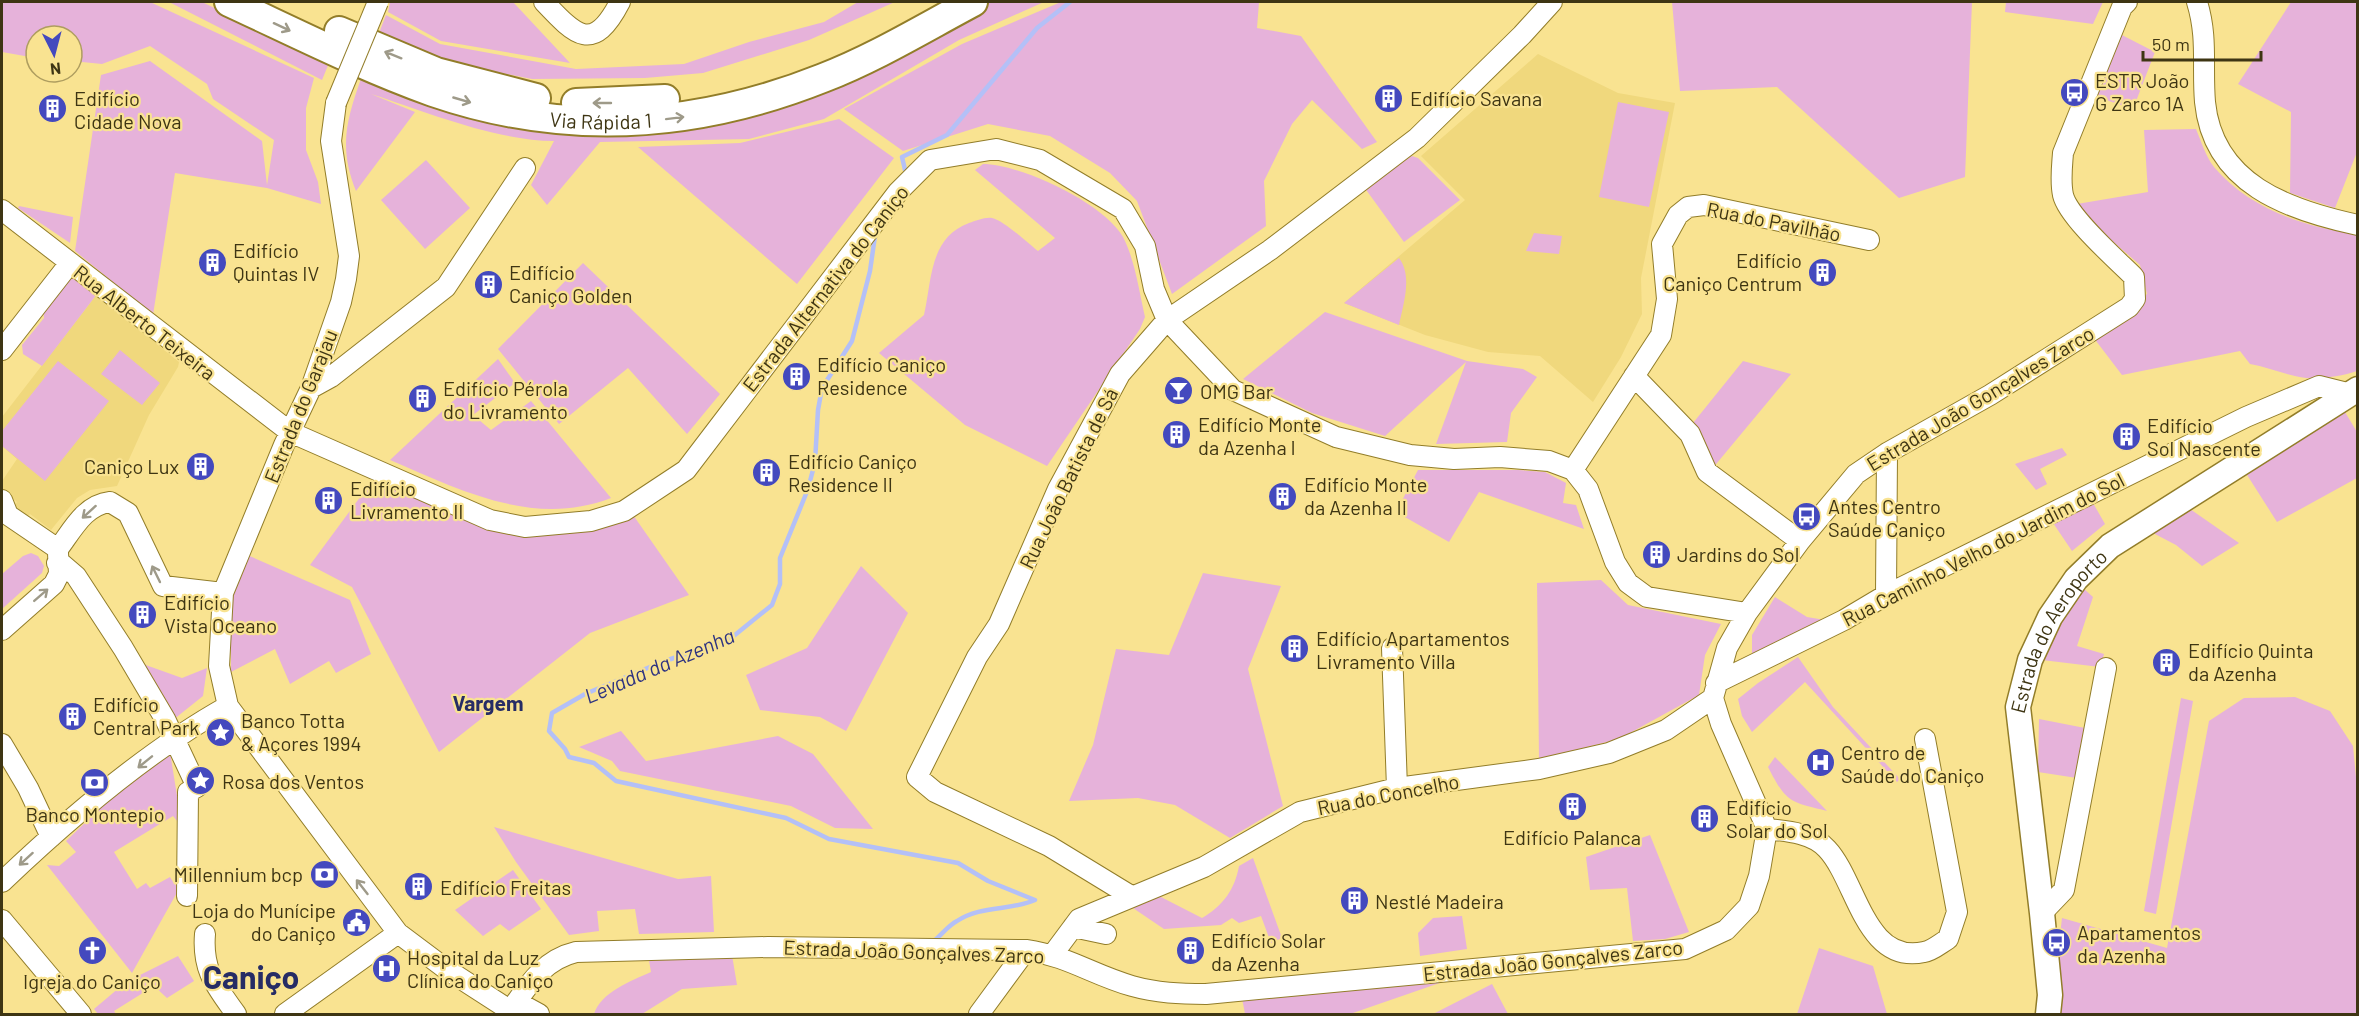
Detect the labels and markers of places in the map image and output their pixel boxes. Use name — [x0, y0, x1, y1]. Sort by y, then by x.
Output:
place label: ESTR João G Zarco 1A — [2095, 68, 2189, 115]
bus stop icon: ESTR João G Zarco 1A — [2058, 76, 2090, 108]
building icon: Edifício Savana — [1373, 82, 1405, 114]
place label: Edifício Cidade Nova — [74, 86, 181, 133]
place label: Edifício Savana — [1410, 86, 1542, 110]
building icon: Edifício Cidade Nova — [37, 93, 69, 125]
place label: Edifício Quintas IV — [233, 238, 319, 285]
building icon: Edifício Quintas IV — [196, 246, 228, 278]
place label: Edifício Caniço Centrum — [1663, 248, 1802, 295]
building icon: Edifício Caniço Centrum — [1807, 256, 1839, 288]
place label: Edifício Caniço Golden — [509, 260, 632, 307]
building icon: Edifício Caniço Golden — [472, 268, 504, 300]
place label: Edifício Caniço Residence — [817, 352, 946, 399]
building icon: Edifício Caniço Residence — [780, 360, 812, 392]
bar icon: OMG Bar — [1163, 375, 1195, 407]
place label: Edifício Pérola do Livramento — [443, 376, 568, 423]
place label: OMG Bar — [1200, 379, 1273, 403]
building icon: Edifício Pérola do Livramento — [406, 383, 438, 415]
place label: Edifício Monte da Azenha I — [1198, 412, 1322, 459]
place label: Edifício Sol Nascente — [2147, 413, 2261, 460]
building icon: Edifício Monte da Azenha I — [1161, 419, 1193, 451]
building icon: Edifício Sol Nascente — [2110, 421, 2142, 453]
place label: Edifício Caniço Residence II — [788, 449, 917, 496]
building icon: Caniço Lux — [184, 450, 216, 482]
place label: Caniço Lux — [84, 454, 179, 478]
building icon: Edifício Caniço Residence II — [751, 457, 783, 489]
place label: Edifício Monte da Azenha II — [1304, 472, 1428, 519]
place label: Edifício Livramento II — [350, 476, 464, 523]
building icon: Edifício Monte da Azenha II — [1267, 480, 1299, 512]
building icon: Edifício Livramento II — [313, 484, 345, 516]
place label: Antes Centro Saúde Caniço — [1828, 494, 1946, 541]
bus stop icon: Antes Centro Saúde Caniço — [1791, 501, 1823, 533]
building icon: Jardins do Sol — [1640, 538, 1672, 570]
place label: Jardins do Sol — [1677, 542, 1799, 566]
place label: Edifício Vista Oceano — [164, 590, 277, 637]
building icon: Edifício Vista Oceano — [127, 598, 159, 630]
place label: Edifício Apartamentos Livramento Villa — [1316, 626, 1510, 673]
building icon: Edifício Apartamentos Livramento Villa — [1279, 633, 1311, 665]
place label: Edifício Quinta da Azenha — [2188, 638, 2314, 685]
building icon: Edifício Quinta da Azenha — [2151, 646, 2183, 678]
place label: Edifício Central Park — [93, 692, 199, 739]
building icon: Edifício Central Park — [56, 700, 88, 732]
place label: Banco Totta & Açores 1994 — [241, 708, 361, 755]
place icon: Banco Totta & Açores 1994 — [204, 716, 236, 748]
place label: Centro de Saúde do Caniço — [1841, 740, 1984, 787]
hospital icon: Centro de Saúde do Caniço — [1804, 747, 1836, 779]
place icon: Rosa dos Ventos — [185, 765, 217, 797]
bank icon: Banco Montepio — [79, 767, 111, 799]
place label: Rosa dos Ventos — [222, 769, 364, 793]
building icon: Edifício Palanca — [1556, 790, 1588, 822]
place label: Edifício Solar do Sol — [1726, 795, 1828, 842]
place label: Banco Montepio — [25, 802, 165, 826]
building icon: Edifício Solar do Sol — [1689, 802, 1721, 834]
place label: Edifício Palanca — [1503, 825, 1641, 849]
bank icon: Millennium bcp — [308, 858, 340, 890]
place label: Millennium bcp — [174, 862, 303, 886]
building icon: Edifício Freitas — [403, 871, 435, 903]
place label: Edifício Freitas — [440, 875, 571, 899]
building icon: Nestlé Madeira — [1338, 885, 1370, 917]
place label: Nestlé Madeira — [1375, 889, 1504, 913]
place label: Loja do Munícipe do Caniço — [192, 898, 336, 945]
public building icon: Loja do Munícipe do Caniço — [341, 906, 373, 938]
place label: Apartamentos da Azenha — [2077, 920, 2201, 967]
bus stop icon: Apartamentos da Azenha — [2040, 927, 2072, 959]
place label: Edifício Solar da Azenha — [1211, 928, 1326, 975]
church icon: Igreja do Caniço — [76, 934, 108, 966]
building icon: Edifício Solar da Azenha — [1174, 935, 1206, 967]
place label: Hospital da Luz Clínica do Caniço — [407, 945, 554, 992]
hospital icon: Hospital da Luz Clínica do Caniço — [370, 952, 402, 984]
place label: Igreja do Caniço — [23, 969, 161, 993]

